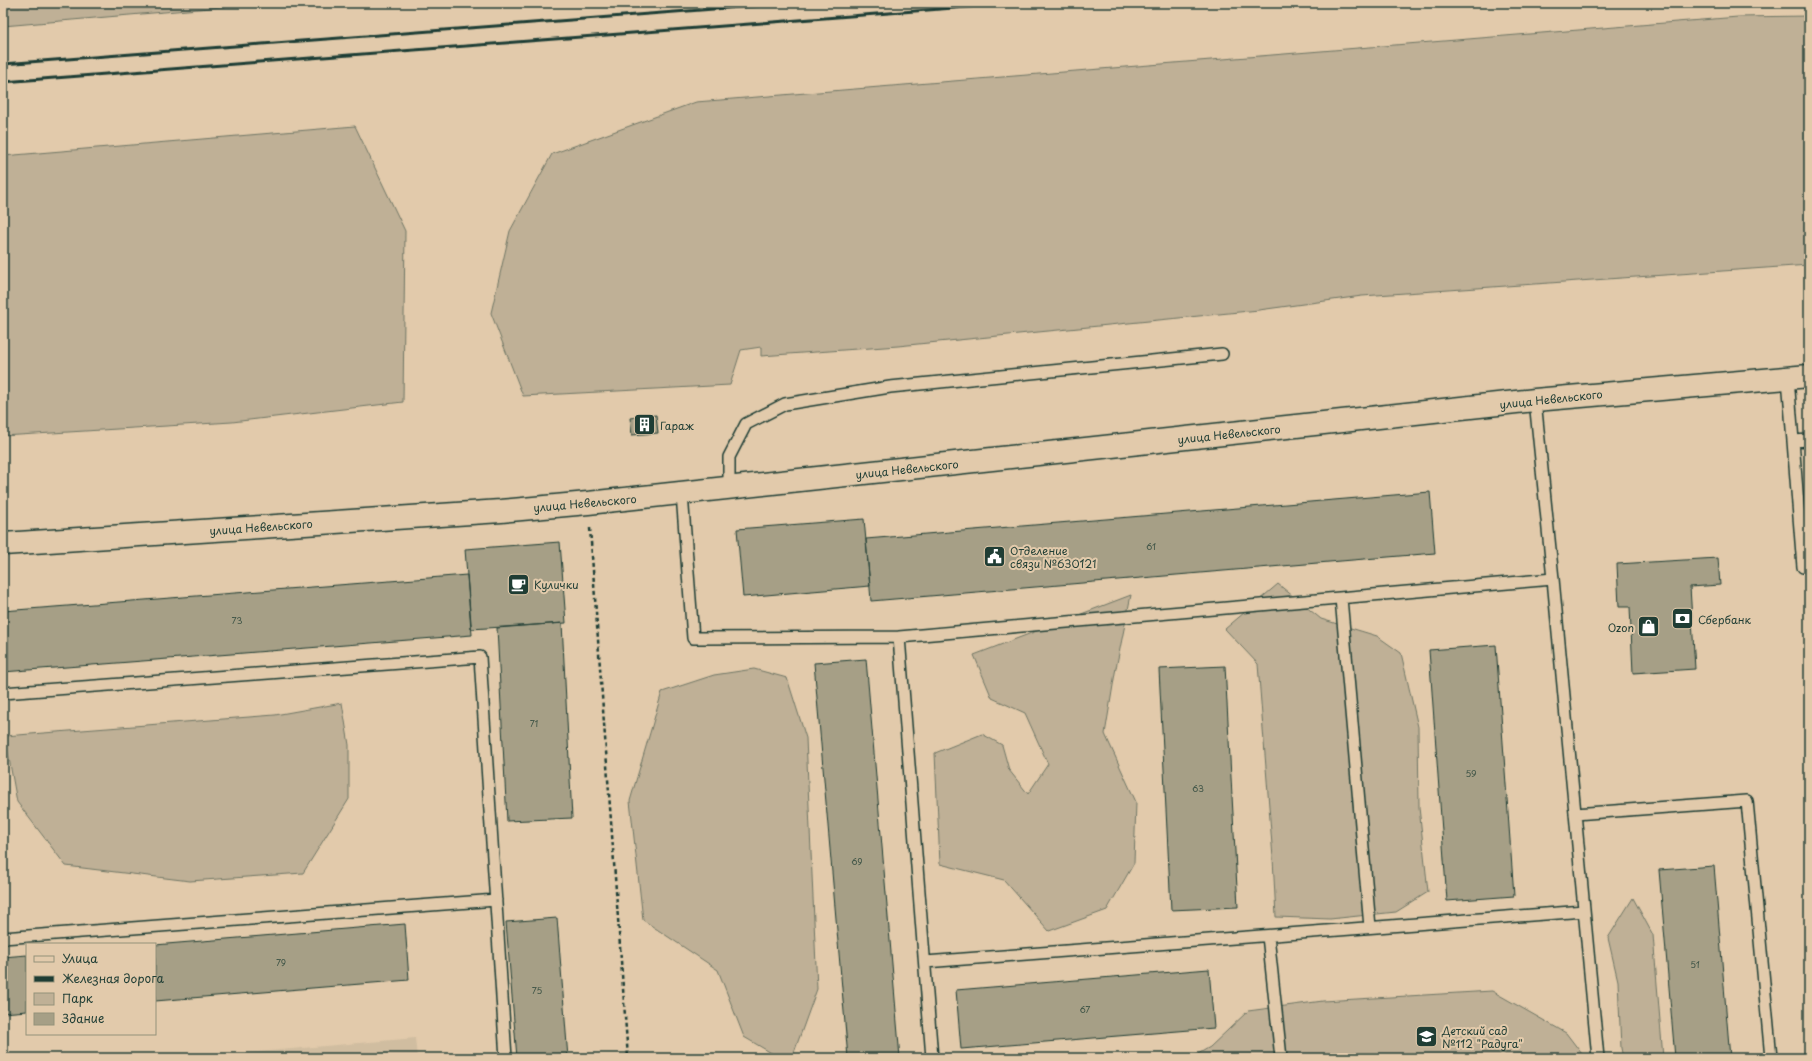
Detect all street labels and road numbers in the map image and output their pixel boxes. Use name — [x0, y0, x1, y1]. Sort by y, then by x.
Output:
street label: улица Невельского — [1499, 385, 1603, 413]
street label: улица Невельского — [1177, 420, 1281, 448]
street label: улица Невельского — [855, 455, 959, 483]
street label: улица Невельского — [533, 490, 637, 516]
street label: улица Невельского — [209, 515, 313, 539]

